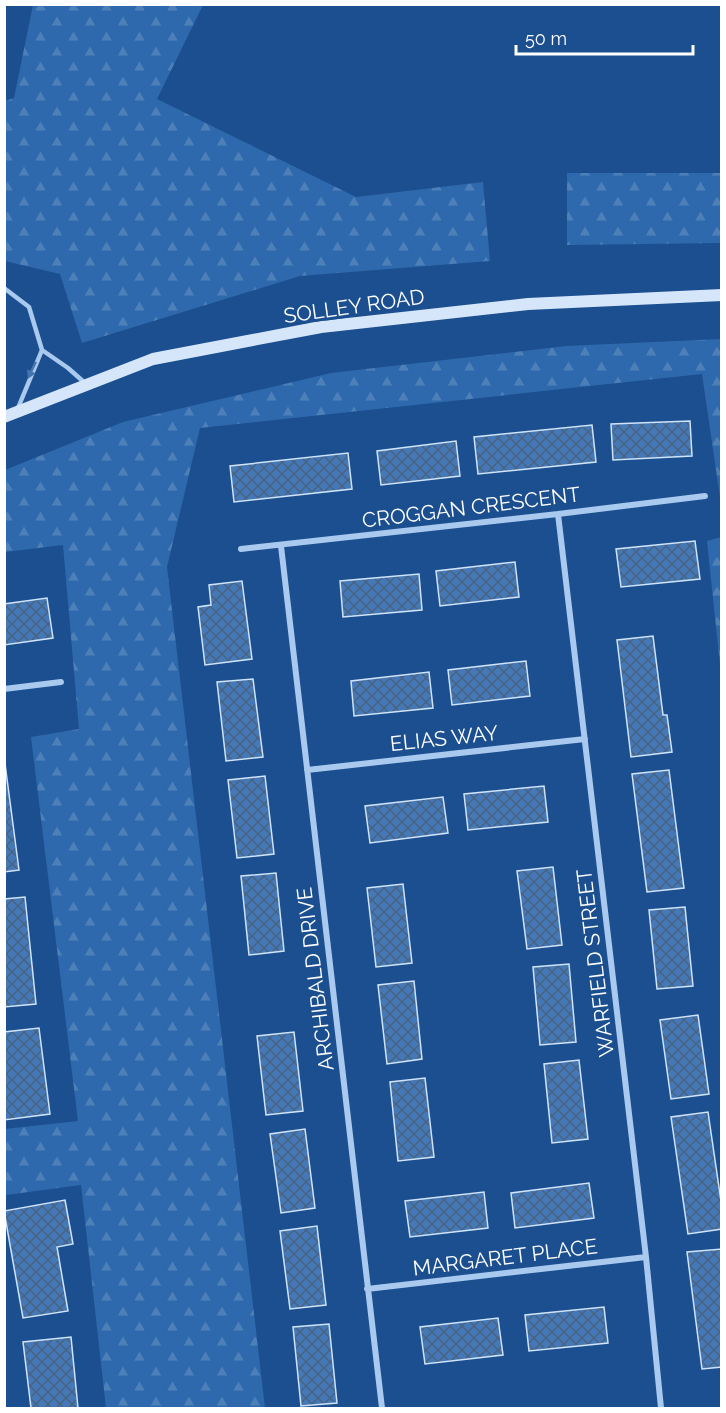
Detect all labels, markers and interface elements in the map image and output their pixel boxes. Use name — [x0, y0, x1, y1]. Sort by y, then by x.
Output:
scale bar — [516, 18, 693, 56]
text: 50 m — [525, 28, 567, 49]
street label: SOLLEY ROAD — [282, 284, 426, 328]
one-way arrow — [28, 362, 37, 379]
street label: CROGGAN CRESCENT — [361, 481, 582, 533]
street label: ELIAS WAY — [389, 720, 500, 756]
street label: WARFIELD STREET — [571, 867, 619, 1058]
street label: ARCHIBALD DRIVE — [291, 886, 339, 1072]
street label: MARGARET PLACE — [411, 1233, 599, 1281]

